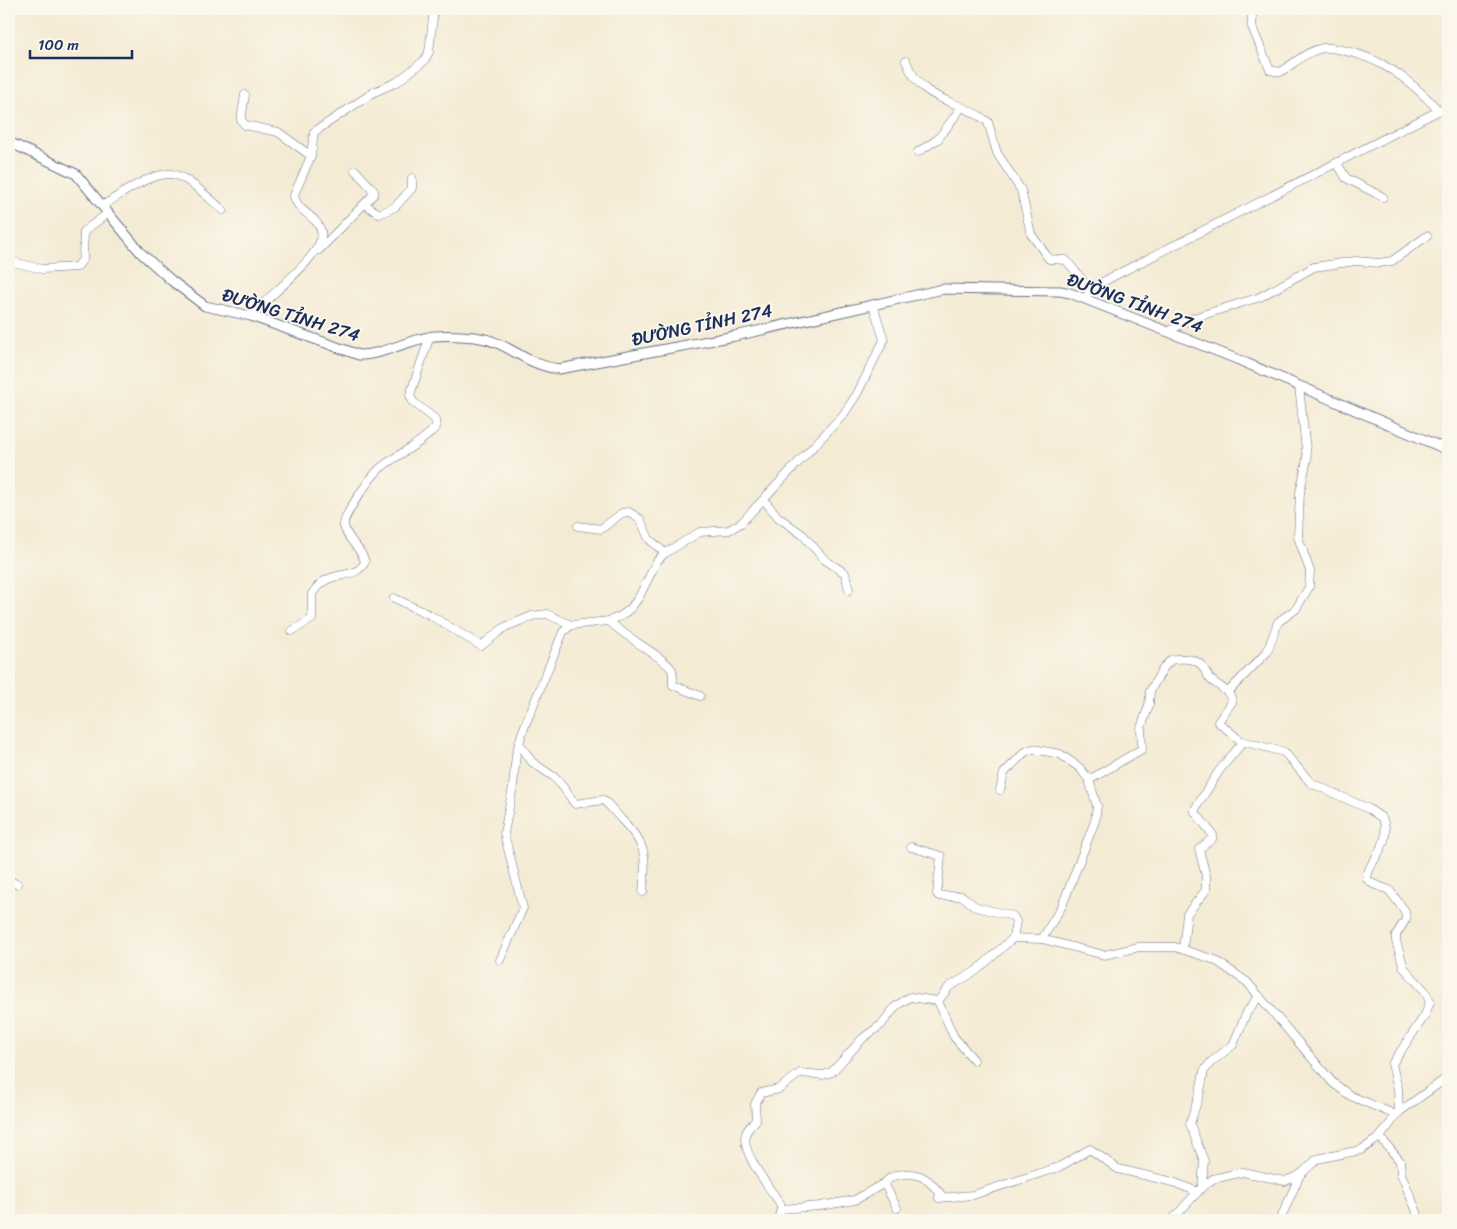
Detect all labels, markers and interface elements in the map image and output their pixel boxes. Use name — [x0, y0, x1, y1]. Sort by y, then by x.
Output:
scale bar — [30, 28, 132, 60]
text: 100 m — [38, 32, 79, 58]
street label: ĐƯỜNG TỈNH 274 — [1062, 264, 1208, 342]
street label: ĐƯỜNG TỈNH 274 — [218, 279, 364, 351]
street label: ĐƯỜNG TỈNH 274 — [629, 294, 775, 356]

